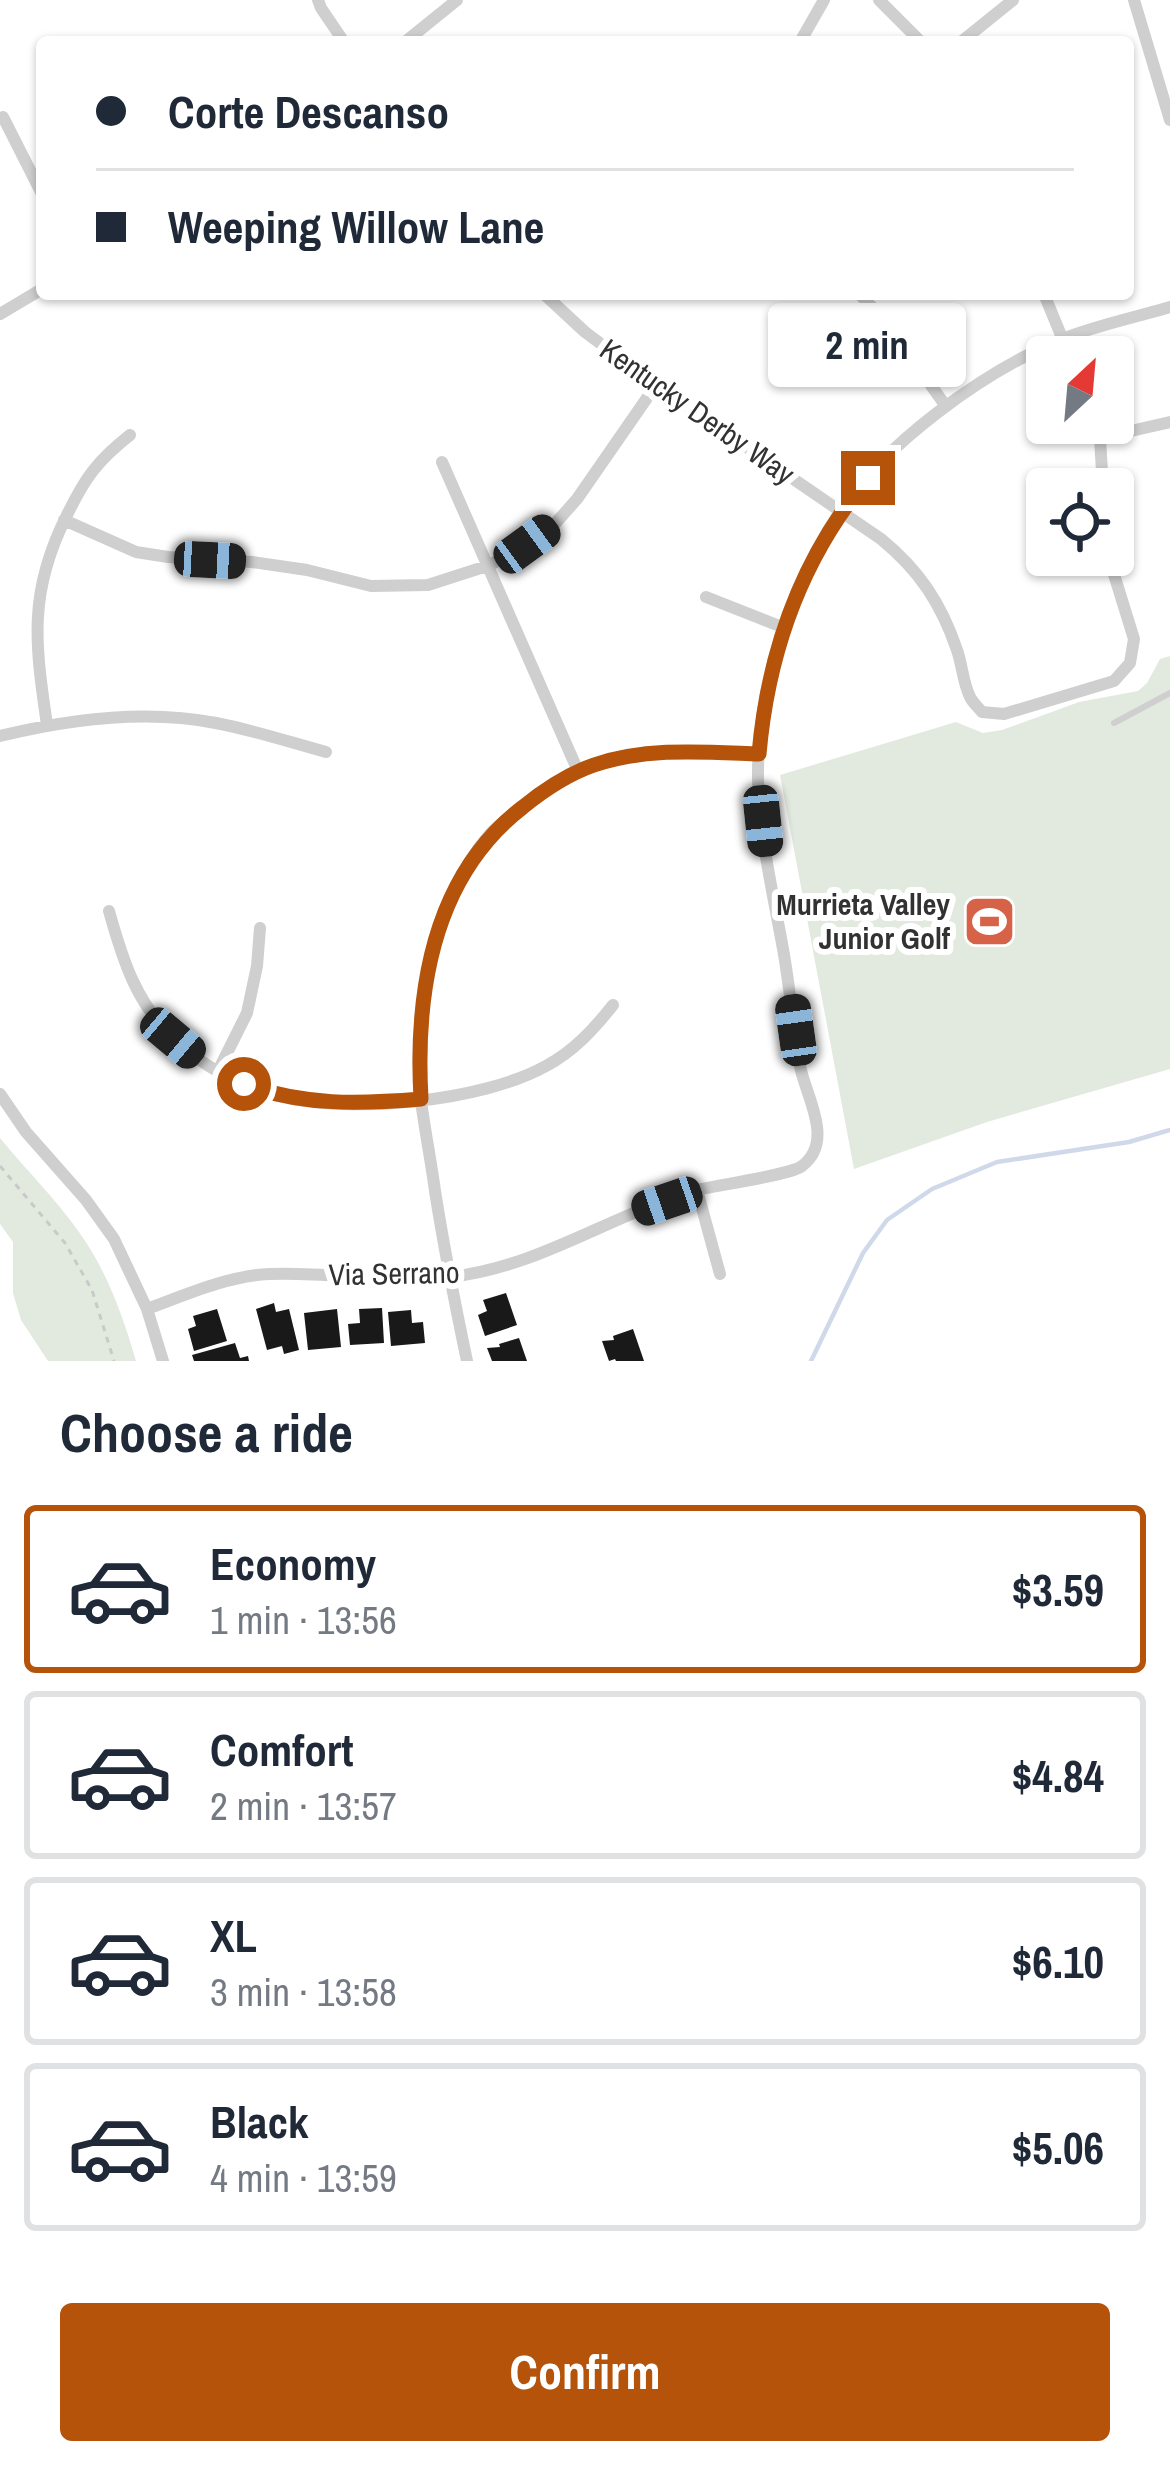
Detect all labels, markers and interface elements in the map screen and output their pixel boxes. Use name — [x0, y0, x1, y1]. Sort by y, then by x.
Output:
text: Corte Descanso — [168, 81, 449, 142]
text: Weeping Willow Lane — [168, 196, 544, 257]
callout: 2 min — [769, 304, 967, 388]
text: 2 min — [825, 319, 909, 371]
street label: Kentucky Derby Way — [592, 329, 803, 494]
north arrow — [1026, 336, 1134, 444]
map controls — [1026, 336, 1134, 576]
route end — [841, 451, 895, 505]
button: locate — [1026, 468, 1134, 576]
car — [487, 508, 567, 580]
car — [173, 540, 247, 580]
car — [741, 783, 785, 859]
place label: Murrieta Valley Junior Golf — [776, 884, 951, 958]
sports icon: Murrieta Valley Junior Golf — [961, 894, 1017, 950]
car — [773, 992, 819, 1068]
car — [134, 1001, 212, 1075]
route start — [217, 1057, 271, 1111]
car — [627, 1172, 707, 1230]
street label: Via Serrano — [328, 1252, 460, 1294]
text: Choose a ride — [60, 1396, 353, 1469]
text: Economy — [210, 1533, 376, 1594]
icon: car — [66, 1535, 174, 1643]
text: $3.59 — [1012, 1559, 1104, 1620]
text: 1 min · 13:56 — [210, 1594, 397, 1646]
text: Comfort — [210, 1719, 353, 1780]
icon: car — [66, 1721, 174, 1829]
text: $4.84 — [1012, 1745, 1104, 1806]
text: 2 min · 13:57 — [210, 1780, 397, 1832]
text: XL — [210, 1905, 257, 1966]
icon: car — [66, 1907, 174, 2015]
text: $6.10 — [1012, 1931, 1104, 1992]
text: 3 min · 13:58 — [210, 1966, 397, 2018]
text: Black — [210, 2091, 308, 2152]
icon: car — [66, 2093, 174, 2201]
text: $5.06 — [1012, 2117, 1104, 2178]
text: 4 min · 13:59 — [210, 2152, 397, 2204]
button: Confirm — [60, 2303, 1110, 2441]

